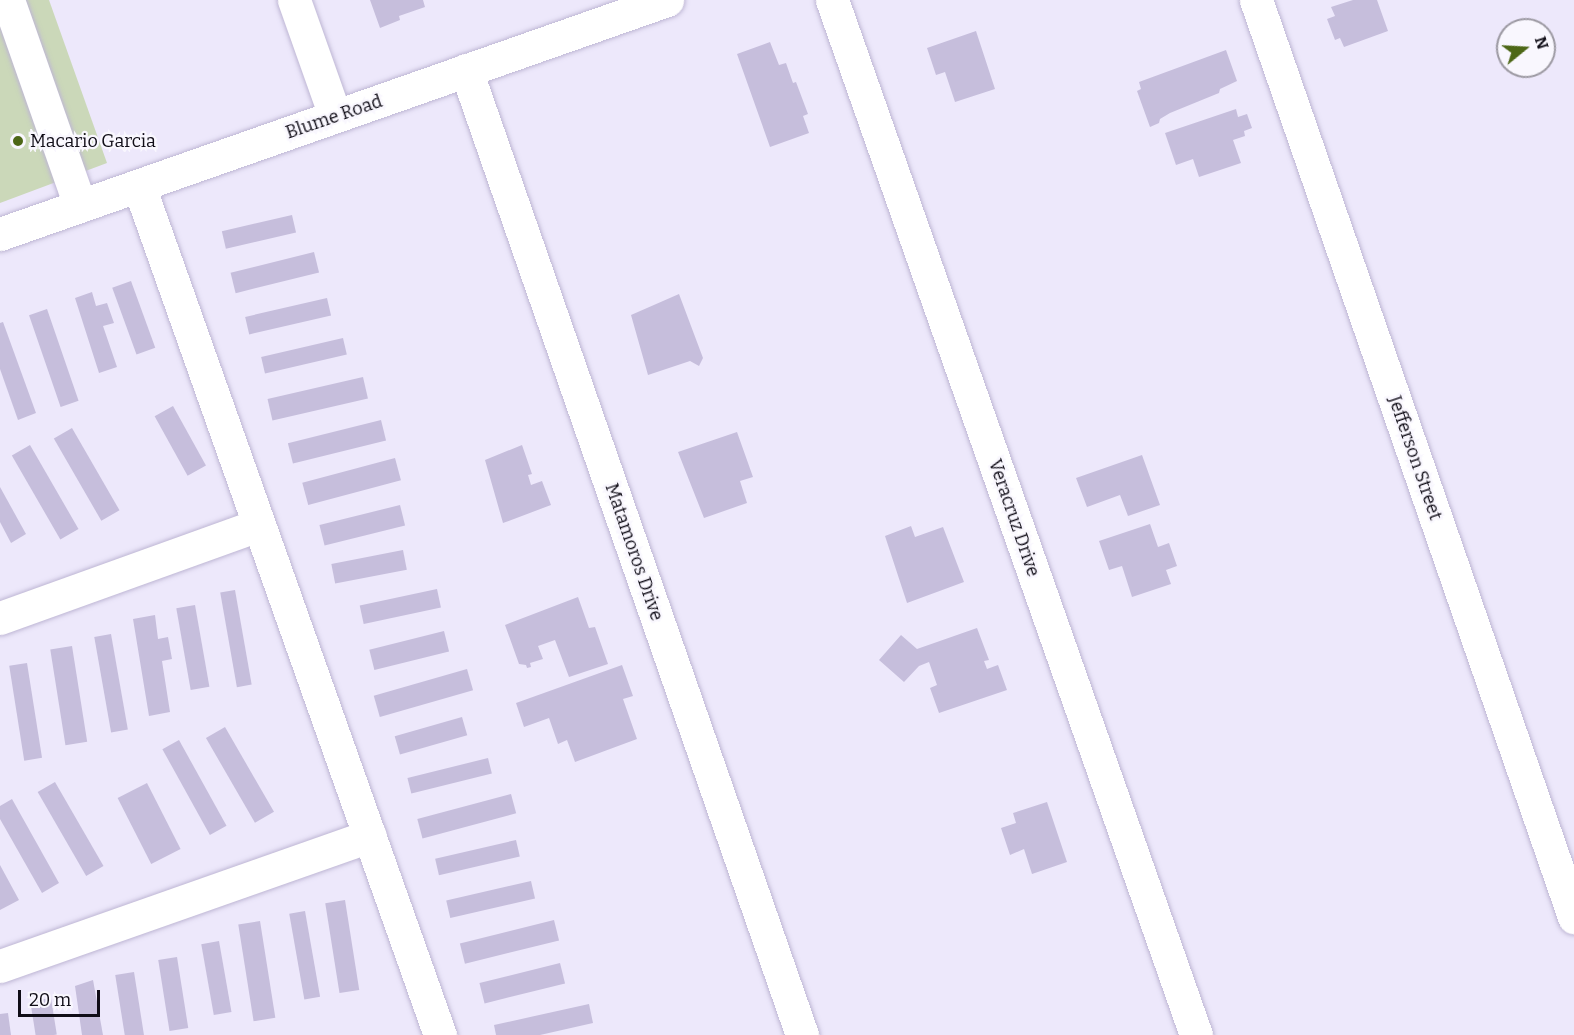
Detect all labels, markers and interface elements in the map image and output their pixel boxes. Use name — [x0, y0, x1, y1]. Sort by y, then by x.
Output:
north arrow — [1496, 18, 1556, 78]
text: N — [1531, 34, 1553, 52]
street label: Blume Road — [283, 90, 385, 144]
place label: Macario Garcia — [30, 130, 156, 152]
marker: Macario Garcia — [11, 134, 25, 148]
street label: Jefferson Street — [1384, 393, 1446, 523]
street label: Veracruz Drive — [984, 456, 1044, 580]
street label: Matamoros Drive — [600, 481, 668, 623]
scale bar — [21, 978, 104, 1016]
text: 20 m — [29, 989, 71, 1011]

